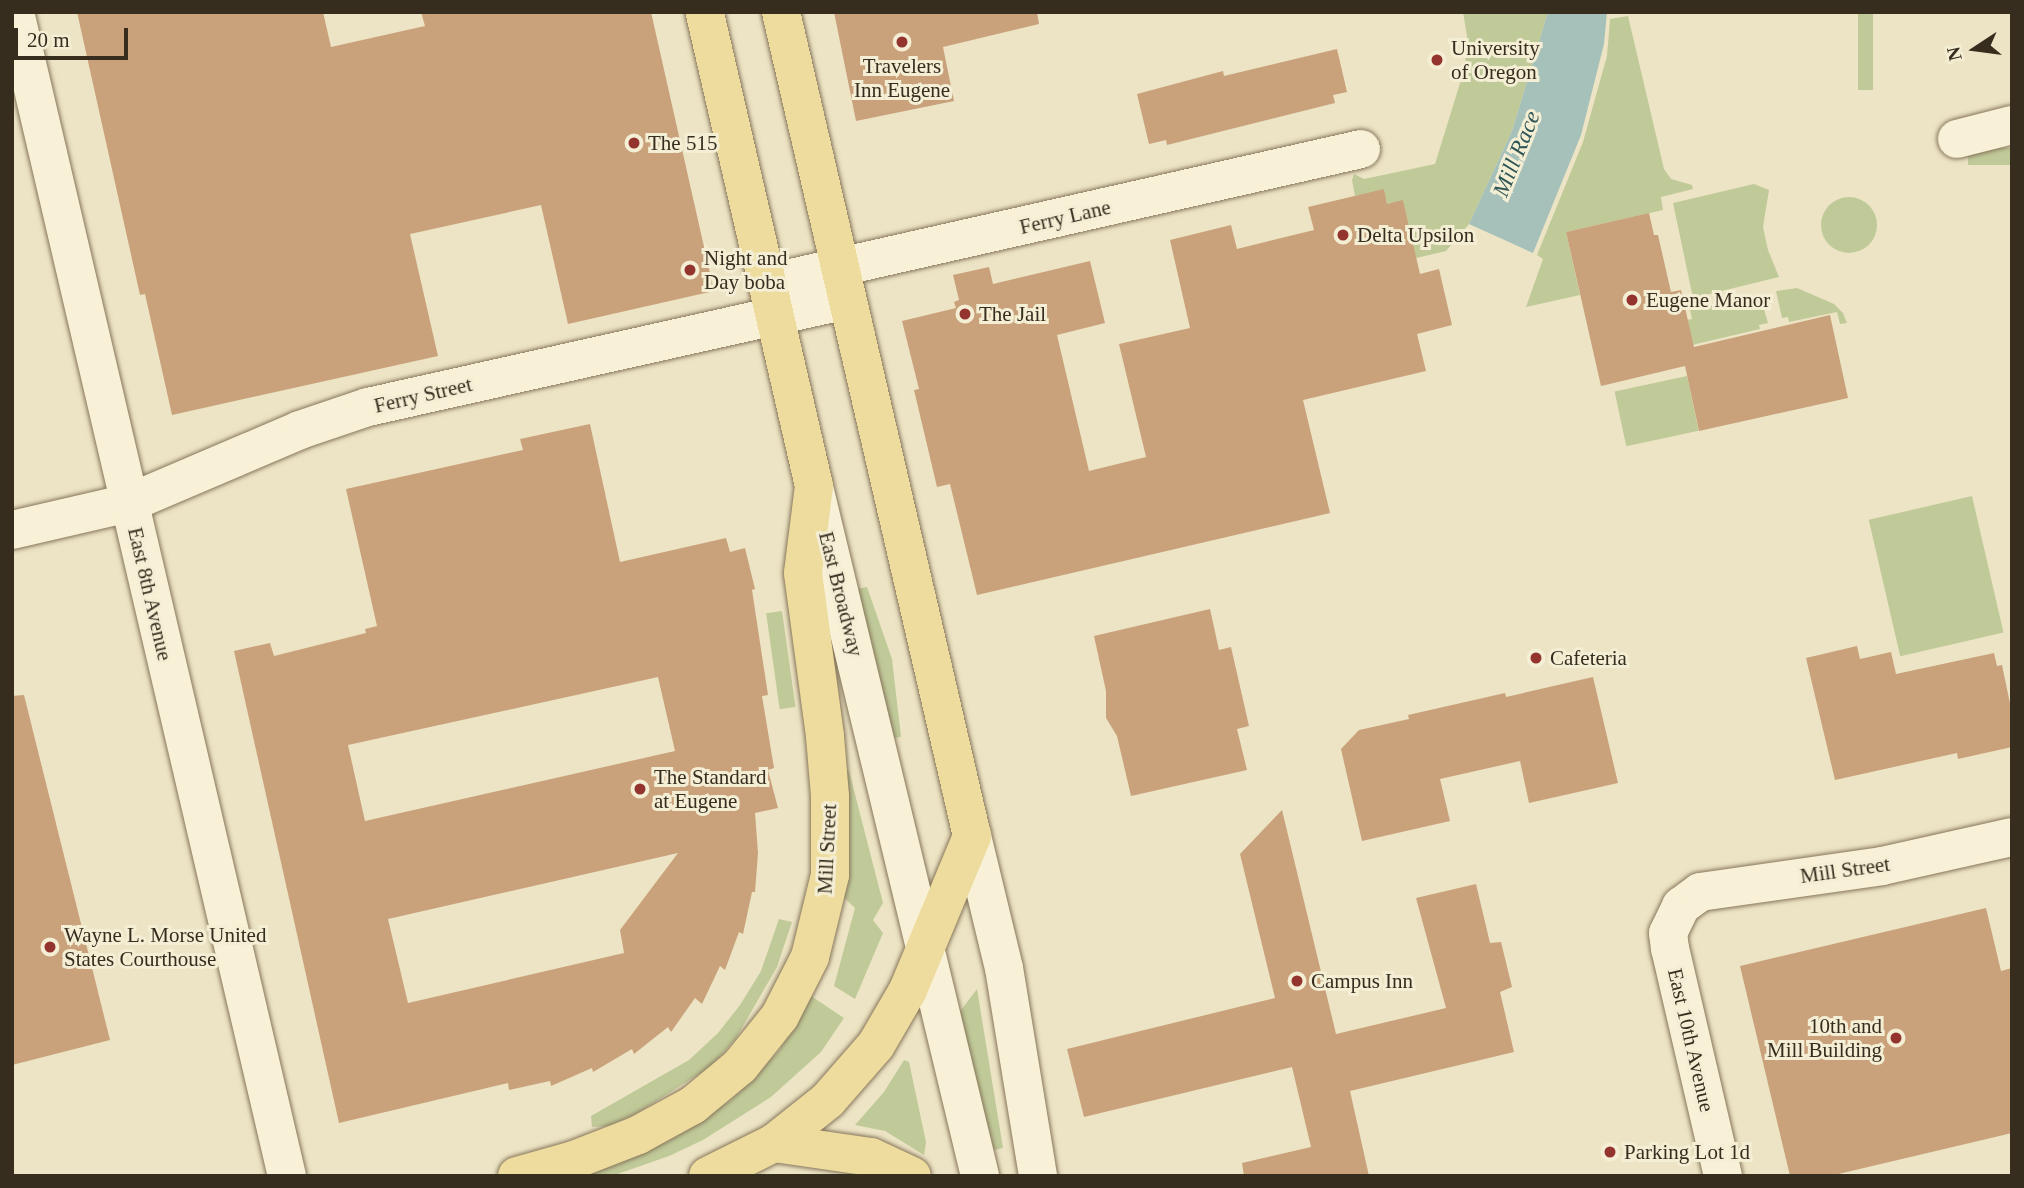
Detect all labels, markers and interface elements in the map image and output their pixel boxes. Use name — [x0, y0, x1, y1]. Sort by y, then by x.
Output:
scale bar — [18, 14, 131, 58]
north arrow — [1940, 14, 2010, 84]
text: 20 m — [27, 28, 70, 52]
marker: Travelers Inn Eugene — [894, 34, 910, 50]
place label: University of Oregon — [1451, 35, 1540, 85]
text: N — [1942, 45, 1966, 63]
marker: University of Oregon — [1429, 52, 1445, 68]
place label: Travelers Inn Eugene — [854, 53, 950, 103]
water label: Mill Race — [1487, 107, 1547, 201]
place label: The 515 — [648, 130, 717, 156]
marker: The 515 — [626, 135, 642, 151]
street label: Ferry Lane — [1017, 194, 1113, 240]
place label: Delta Upsilon — [1357, 222, 1474, 248]
marker: Delta Upsilon — [1335, 227, 1351, 243]
place label: Night and Day boba — [704, 245, 787, 295]
marker: Night and Day boba — [682, 262, 698, 278]
place label: Eugene Manor — [1646, 287, 1770, 313]
marker: Eugene Manor — [1624, 292, 1640, 308]
place label: The Jail — [979, 301, 1046, 327]
marker: The Jail — [957, 306, 973, 322]
street label: Ferry Street — [372, 372, 474, 418]
street label: East 8th Avenue — [122, 524, 178, 664]
street label: East Broadway — [813, 529, 869, 659]
place label: Cafeteria — [1550, 645, 1627, 671]
marker: Cafeteria — [1528, 650, 1544, 666]
place label: The Standard at Eugene — [654, 764, 767, 814]
marker: The Standard at Eugene — [632, 781, 648, 797]
street label: Mill Street — [812, 803, 842, 895]
street label: Mill Street — [1798, 851, 1892, 889]
place label: Wayne L. Morse United States Courthouse — [64, 922, 266, 972]
marker: Wayne L. Morse United States Courthouse — [42, 939, 58, 955]
street label: East 10th Avenue — [1662, 965, 1720, 1115]
place label: Campus Inn — [1311, 968, 1413, 994]
marker: Campus Inn — [1289, 973, 1305, 989]
place label: 10th and Mill Building — [1767, 1013, 1882, 1063]
marker: 10th and Mill Building — [1888, 1030, 1904, 1046]
place label: Parking Lot 1d — [1624, 1139, 1750, 1165]
marker: Parking Lot 1d — [1602, 1144, 1618, 1160]

